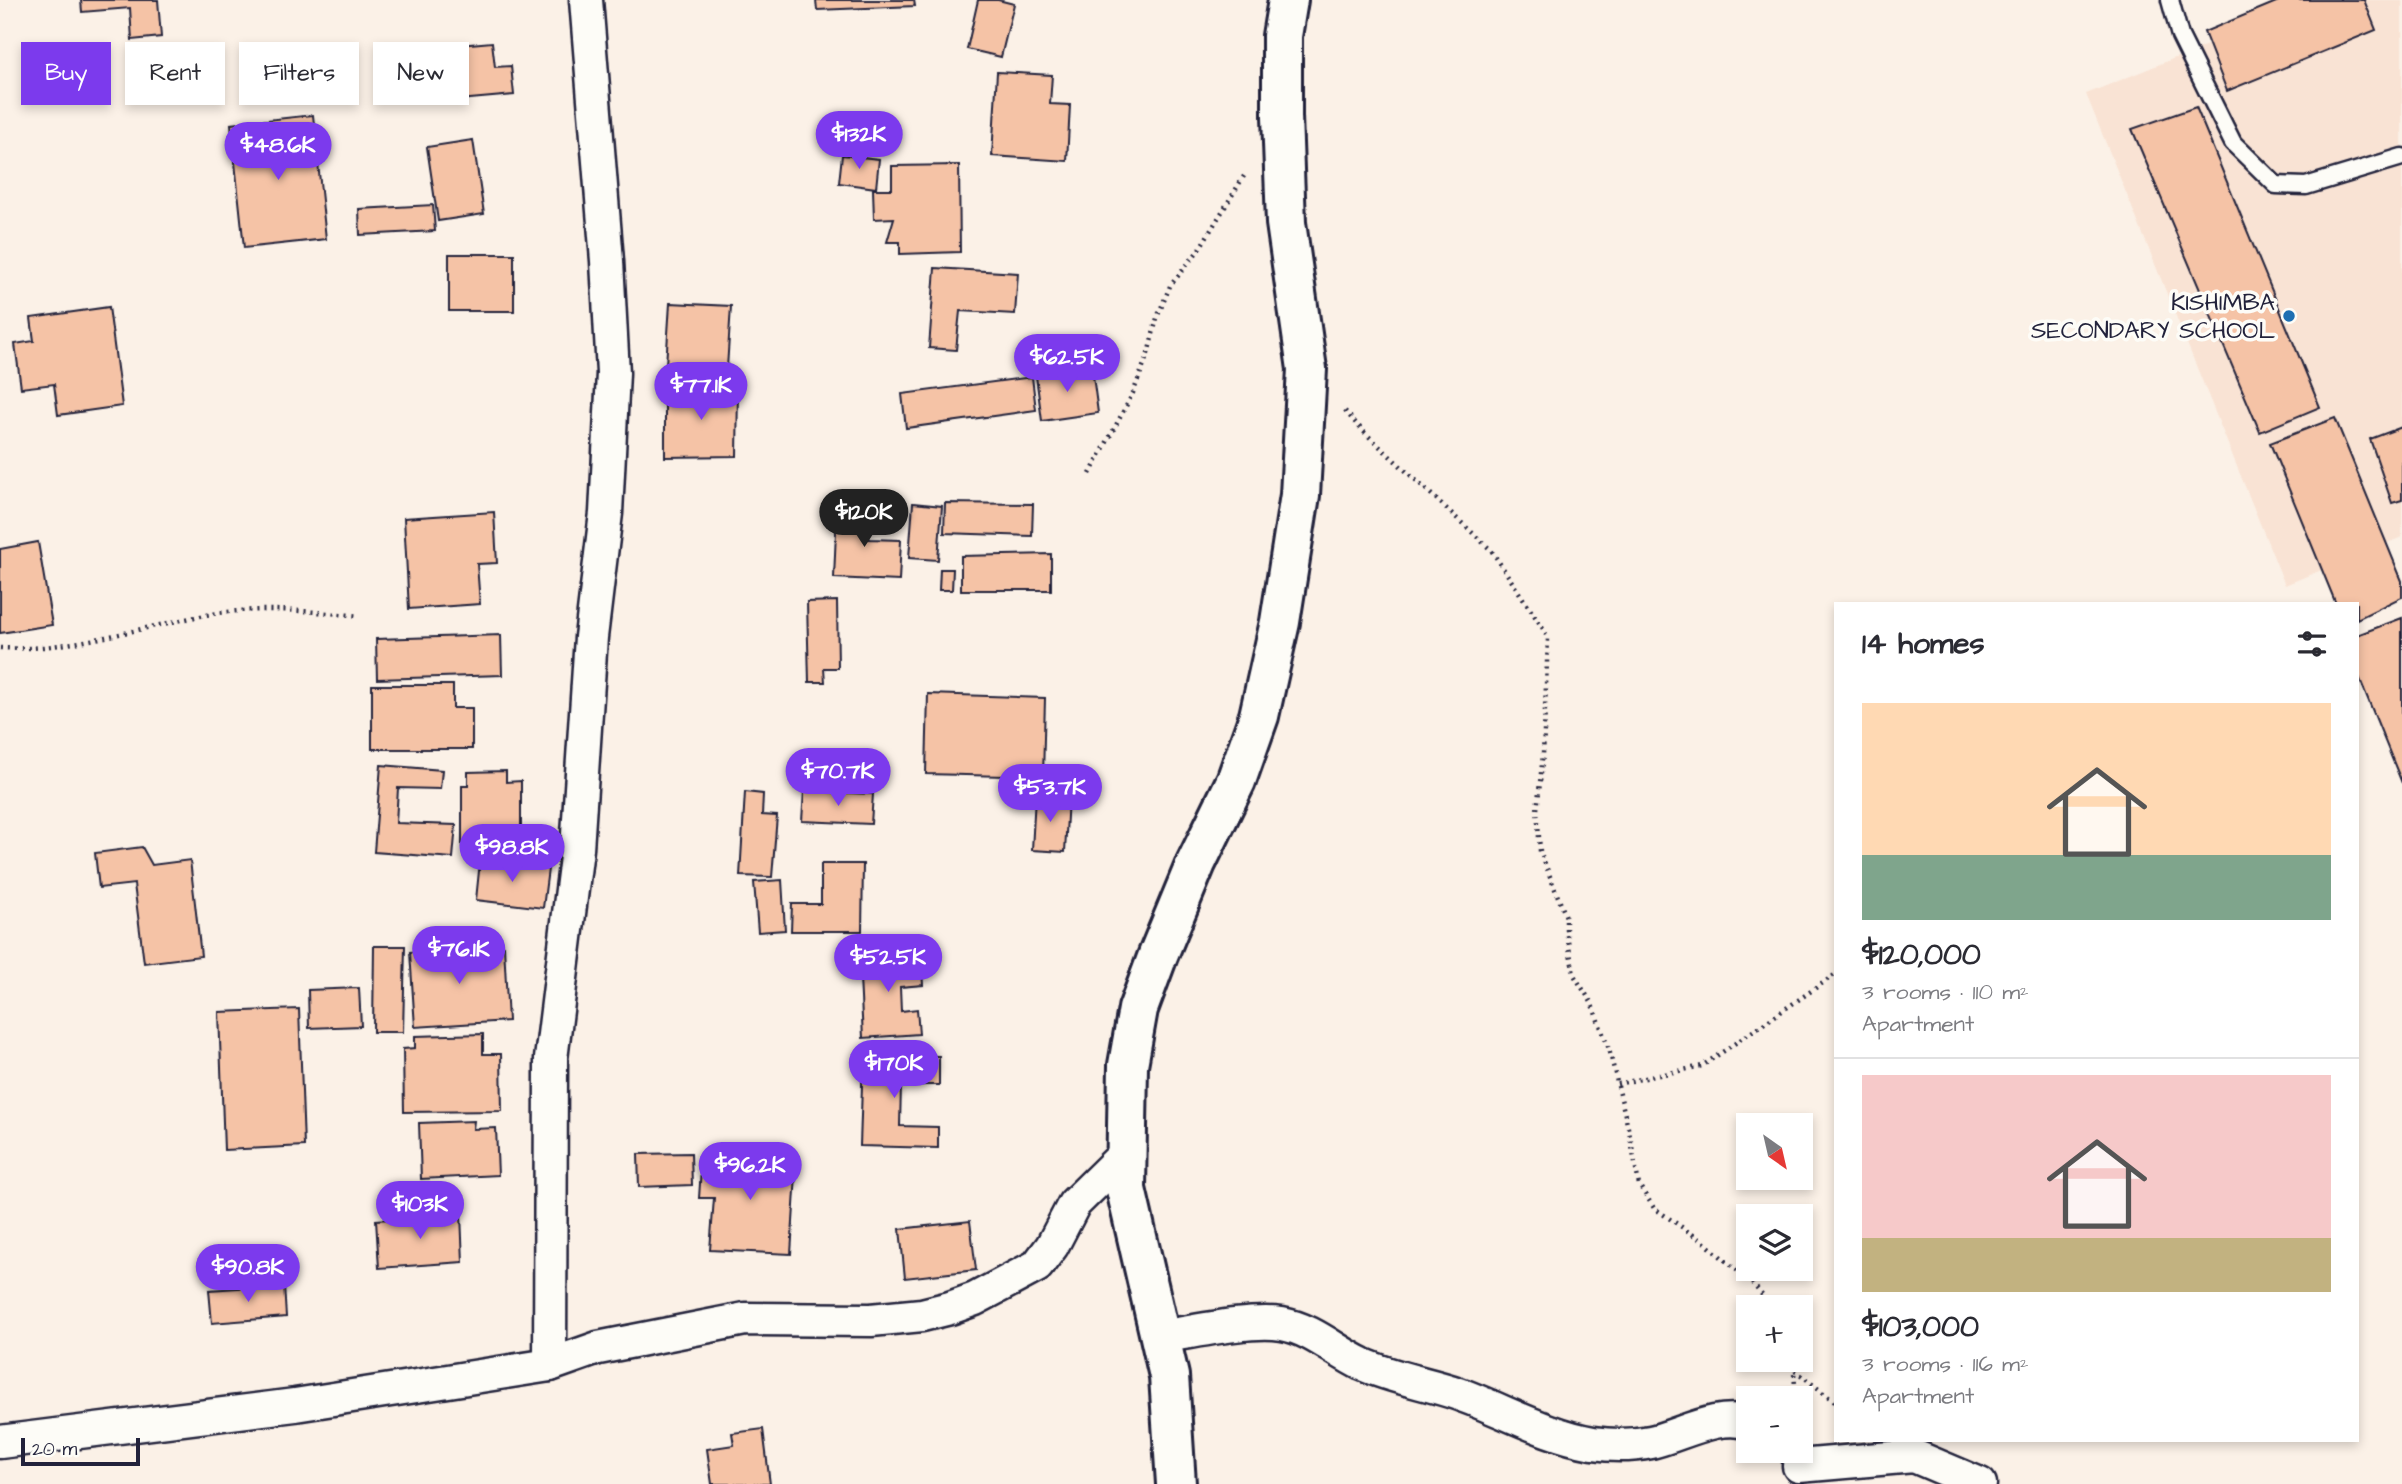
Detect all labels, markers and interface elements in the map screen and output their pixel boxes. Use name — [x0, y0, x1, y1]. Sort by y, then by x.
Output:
chip: Buy — [21, 42, 111, 105]
chip: Rent — [125, 42, 225, 105]
chip: Filters — [239, 42, 359, 105]
chip: New — [373, 42, 469, 105]
pin: $132K — [810, 111, 908, 171]
text: $132K — [832, 118, 886, 150]
pin: $48.6K — [221, 122, 335, 182]
text: $48.6K — [241, 129, 315, 161]
place label: KISHIMBA SECONDARY SCHOOL — [2031, 286, 2275, 348]
marker: KISHIMBA SECONDARY SCHOOL — [2281, 308, 2297, 324]
pin: $62.5K — [1010, 334, 1124, 394]
text: $62.5K — [1030, 341, 1104, 373]
pin: $77.1K — [644, 362, 758, 422]
text: $77.1K — [670, 369, 732, 401]
pin: $120K — [815, 490, 913, 549]
text: $120K — [835, 496, 893, 528]
text: 14 homes — [1862, 623, 1985, 665]
icon: filters — [2293, 625, 2331, 663]
pin: $70.7K — [781, 748, 895, 808]
icon: home — [2034, 749, 2160, 875]
text: $70.7K — [802, 755, 874, 787]
pin: $53.7K — [993, 764, 1107, 824]
text: $53.7K — [1014, 771, 1086, 803]
pin: $98.8K — [455, 824, 569, 884]
text: $98.8K — [476, 831, 548, 863]
pin: $76.1K — [402, 926, 516, 986]
text: $76.1K — [428, 933, 490, 965]
pin: $52.5K — [831, 934, 945, 994]
text: $120,000 — [1862, 934, 1981, 976]
text: $52.5K — [850, 941, 926, 973]
text: 3 rooms · 110 m² — [1862, 976, 2029, 1008]
text: Apartment — [1862, 1008, 1974, 1040]
pin: $170K — [845, 1040, 943, 1100]
text: $170K — [865, 1047, 923, 1079]
north arrow — [1736, 1113, 1813, 1190]
map controls — [1736, 1113, 1813, 1463]
icon: home — [2034, 1121, 2160, 1247]
pin: $96.2K — [693, 1142, 807, 1202]
text: $96.2K — [715, 1149, 785, 1181]
pin: $103K — [371, 1182, 469, 1241]
text: $103K — [392, 1188, 448, 1220]
button: layers — [1736, 1204, 1813, 1281]
pin: $90.8K — [191, 1244, 305, 1304]
text: $90.8K — [212, 1251, 284, 1283]
button: + — [1736, 1295, 1813, 1372]
text: $103,000 — [1862, 1306, 1979, 1348]
text: 3 rooms · 116 m² — [1862, 1348, 2029, 1380]
text: Apartment — [1862, 1380, 1974, 1412]
button: − — [1736, 1386, 1813, 1463]
scale bar — [21, 1435, 140, 1467]
text: 20 m — [32, 1436, 77, 1463]

